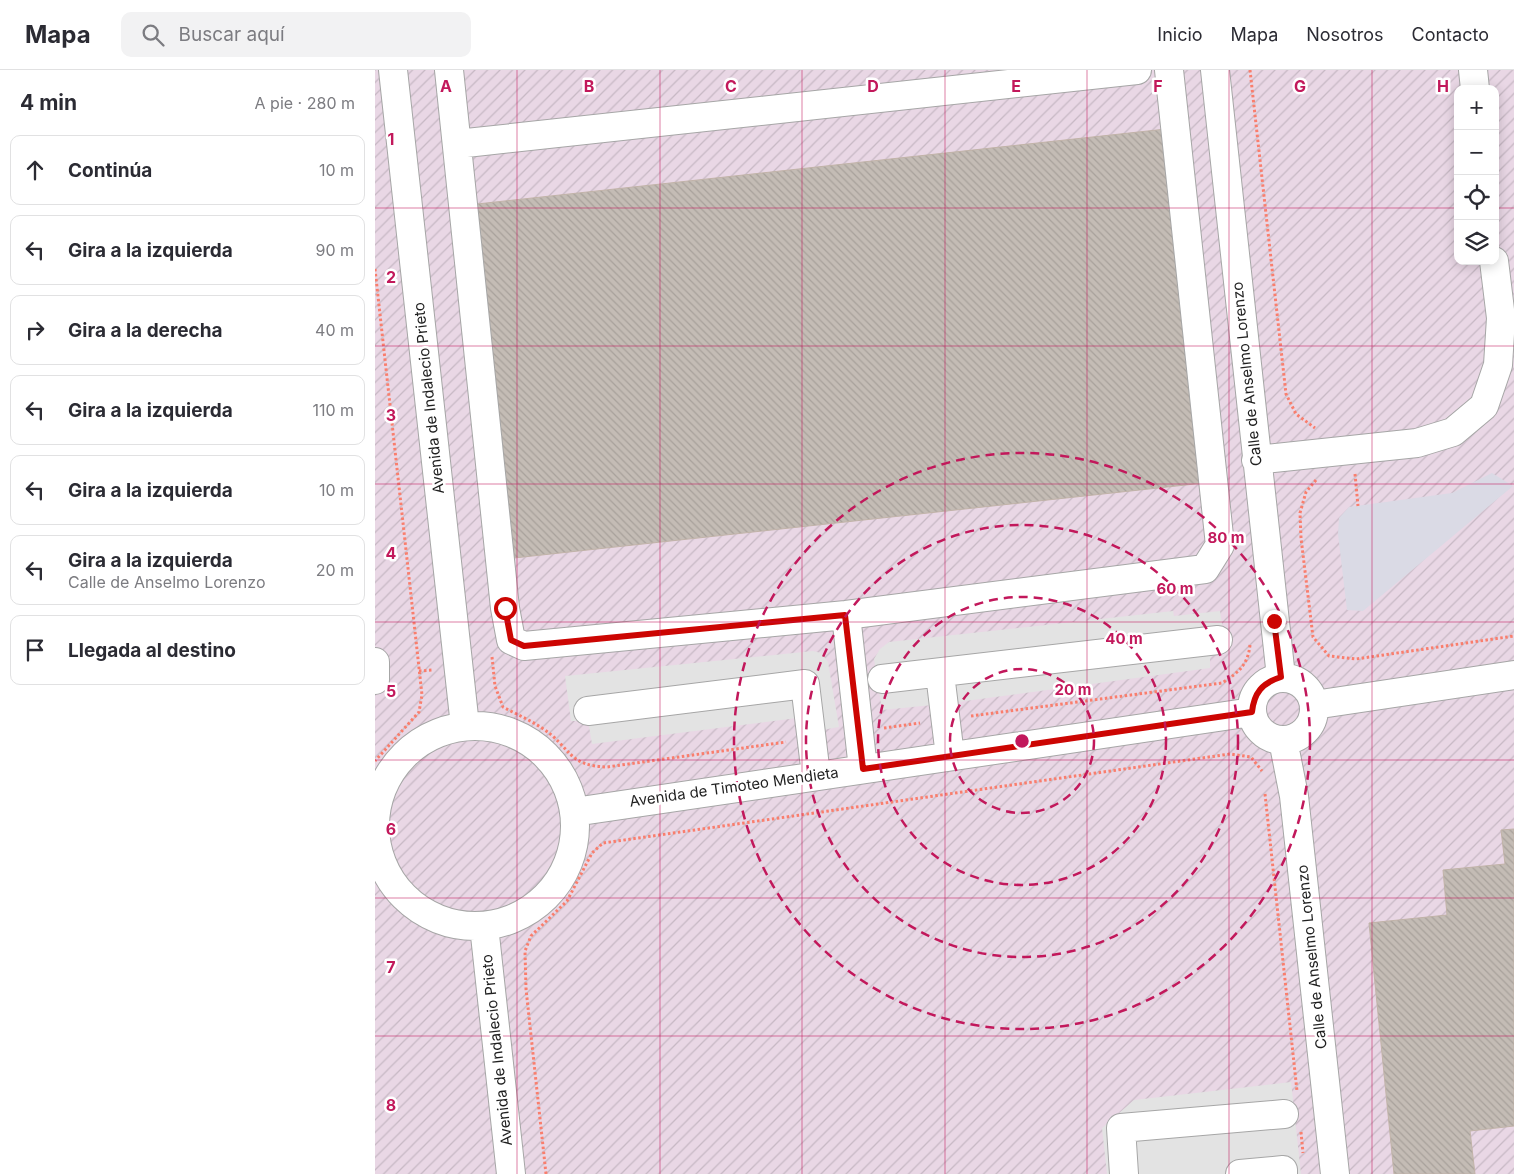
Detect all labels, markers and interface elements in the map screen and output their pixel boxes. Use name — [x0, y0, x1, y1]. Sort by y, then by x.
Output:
search box — [121, 12, 471, 57]
text: Mapa — [25, 20, 91, 49]
icon: search — [139, 21, 167, 49]
text: Buscar aquí — [179, 23, 285, 46]
text: Inicio — [1157, 24, 1203, 45]
text: Mapa — [1231, 24, 1278, 45]
text: Nosotros — [1306, 24, 1384, 45]
text: Contacto — [1412, 24, 1489, 45]
text: A — [440, 76, 452, 96]
text: B — [584, 76, 594, 96]
text: C — [725, 76, 737, 96]
text: D — [867, 76, 879, 96]
text: E — [1011, 76, 1021, 96]
text: F — [1153, 76, 1163, 96]
text: G — [1294, 76, 1306, 96]
text: H — [1437, 76, 1449, 96]
map controls — [1454, 85, 1499, 265]
button: + — [1454, 85, 1499, 130]
text: 4 min — [20, 90, 77, 115]
text: A pie · 280 m — [255, 93, 355, 113]
text: 1 — [388, 129, 394, 149]
button: − — [1454, 130, 1499, 175]
icon: ahead — [21, 156, 49, 184]
text: Continúa — [68, 159, 152, 182]
text: 10 m — [319, 160, 354, 180]
button: locate — [1454, 175, 1499, 220]
button: layers — [1454, 220, 1499, 265]
icon: left — [21, 236, 49, 264]
text: Gira a la izquierda — [68, 239, 233, 262]
text: 90 m — [315, 240, 354, 260]
text: 2 — [386, 267, 396, 287]
street label: Calle de Anselmo Lorenzo — [1227, 281, 1266, 467]
street label: Avenida de Indalecio Prieto — [409, 301, 448, 495]
icon: right — [21, 316, 49, 344]
text: Gira a la derecha — [68, 319, 223, 342]
text: 40 m — [315, 320, 354, 340]
icon: left — [21, 396, 49, 424]
text: Gira a la izquierda — [68, 399, 233, 422]
text: 110 m — [312, 400, 354, 420]
text: 3 — [386, 405, 396, 425]
icon: left — [21, 476, 49, 504]
text: Gira a la izquierda — [68, 479, 233, 502]
text: 10 m — [319, 480, 354, 500]
text: 80 m — [1207, 528, 1245, 547]
text: 4 — [386, 543, 397, 563]
text: Gira a la izquierda — [68, 549, 233, 572]
icon: left — [21, 556, 49, 584]
text: 20 m — [316, 560, 354, 580]
text: Calle de Anselmo Lorenzo — [68, 572, 266, 592]
text: 60 m — [1156, 579, 1194, 598]
route start — [494, 597, 517, 620]
route end — [1263, 610, 1286, 633]
text: 40 m — [1105, 629, 1143, 648]
icon: arrive — [21, 636, 49, 664]
text: Llegada al destino — [68, 639, 236, 662]
text: 20 m — [1055, 680, 1091, 699]
text: 5 — [386, 681, 396, 701]
centre of rings — [1013, 732, 1031, 750]
street label: Avenida de Timoteo Mendieta — [628, 762, 840, 811]
text: 6 — [386, 819, 396, 839]
street label: Calle de Anselmo Lorenzo — [1292, 864, 1331, 1050]
street label: Avenida de Indalecio Prieto — [477, 953, 516, 1147]
text: 7 — [386, 957, 396, 977]
text: 8 — [386, 1095, 396, 1115]

